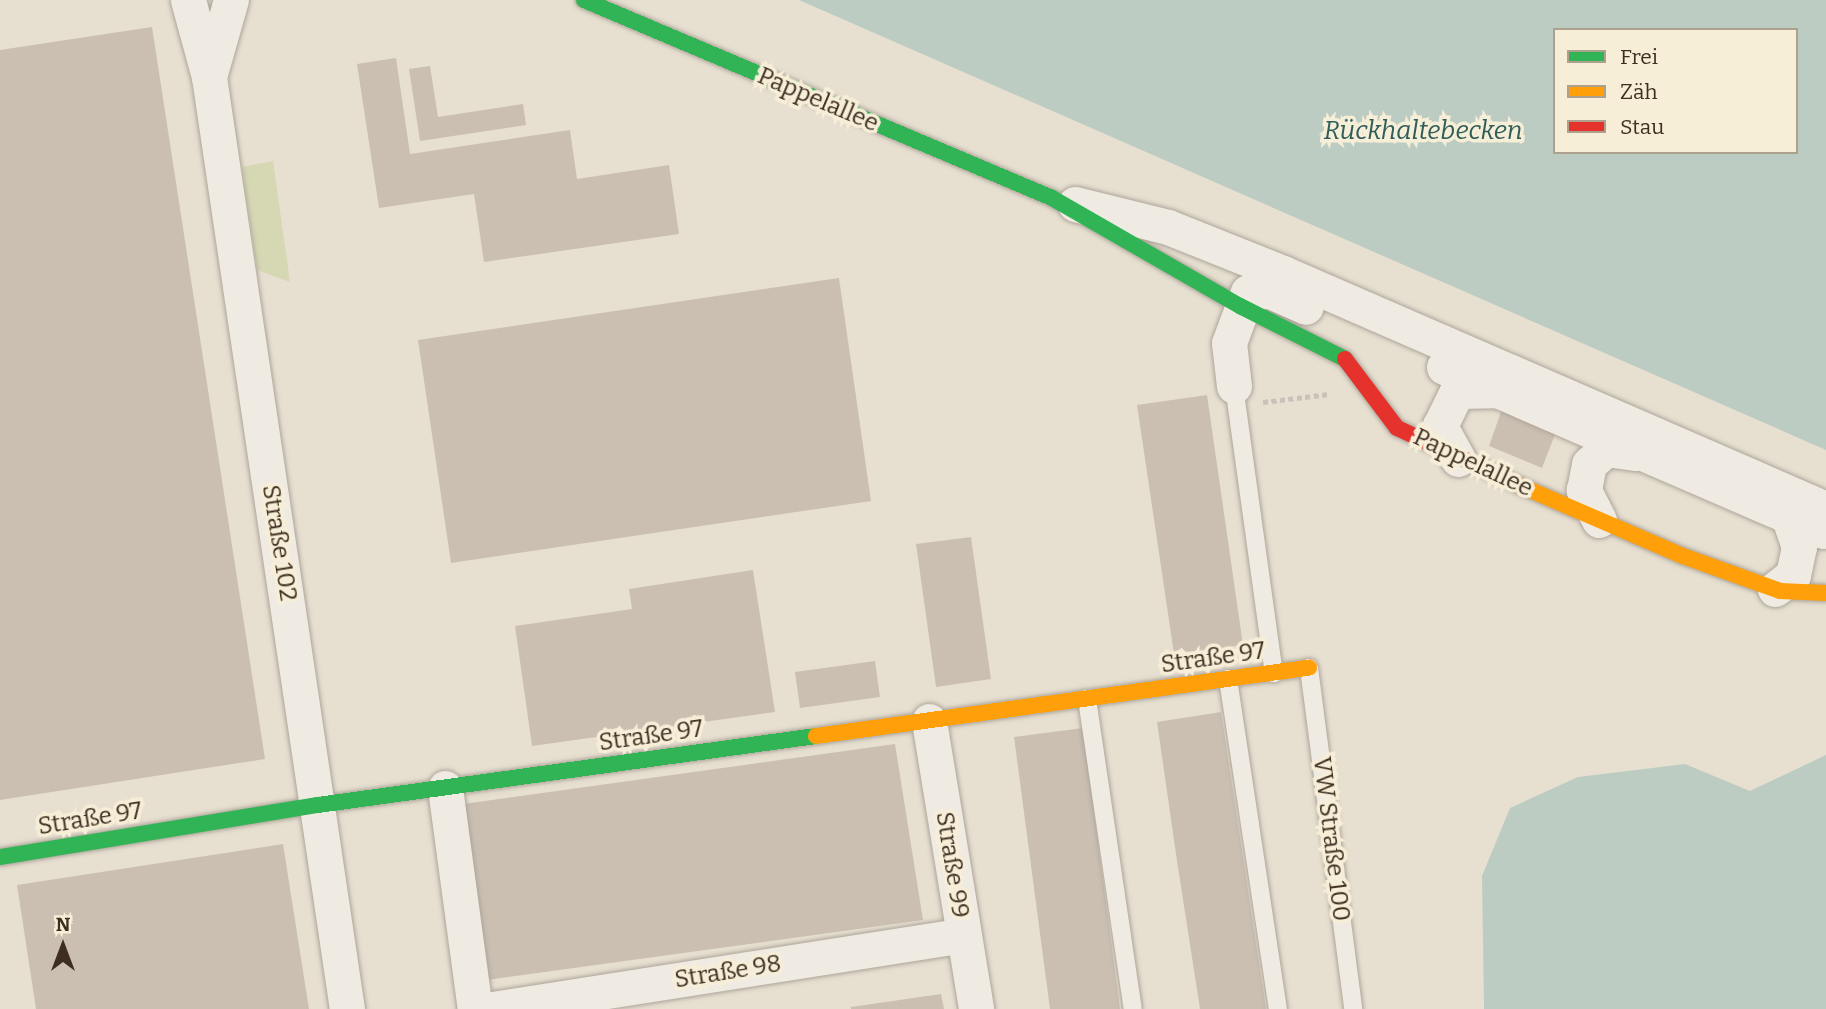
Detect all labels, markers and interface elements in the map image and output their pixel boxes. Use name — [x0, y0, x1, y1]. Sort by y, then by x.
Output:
legend — [1553, 28, 1798, 154]
text: Frei — [1620, 44, 1658, 70]
street label: Pappelallee — [753, 62, 883, 138]
text: Zäh — [1620, 79, 1658, 105]
text: Stau — [1620, 114, 1664, 140]
water label: Rückhaltebecken — [1323, 115, 1523, 147]
street label: Pappelallee — [1409, 423, 1537, 503]
street label: Straße 102 — [256, 483, 302, 603]
street label: Straße 97 — [1159, 636, 1267, 680]
street label: Straße 97 — [597, 714, 705, 758]
street label: VW Straße 100 — [1307, 755, 1355, 923]
street label: Straße 97 — [36, 797, 144, 841]
street label: Straße 99 — [929, 810, 975, 920]
north arrow — [28, 911, 98, 981]
text: N — [56, 913, 70, 936]
street label: Straße 98 — [673, 949, 783, 995]

